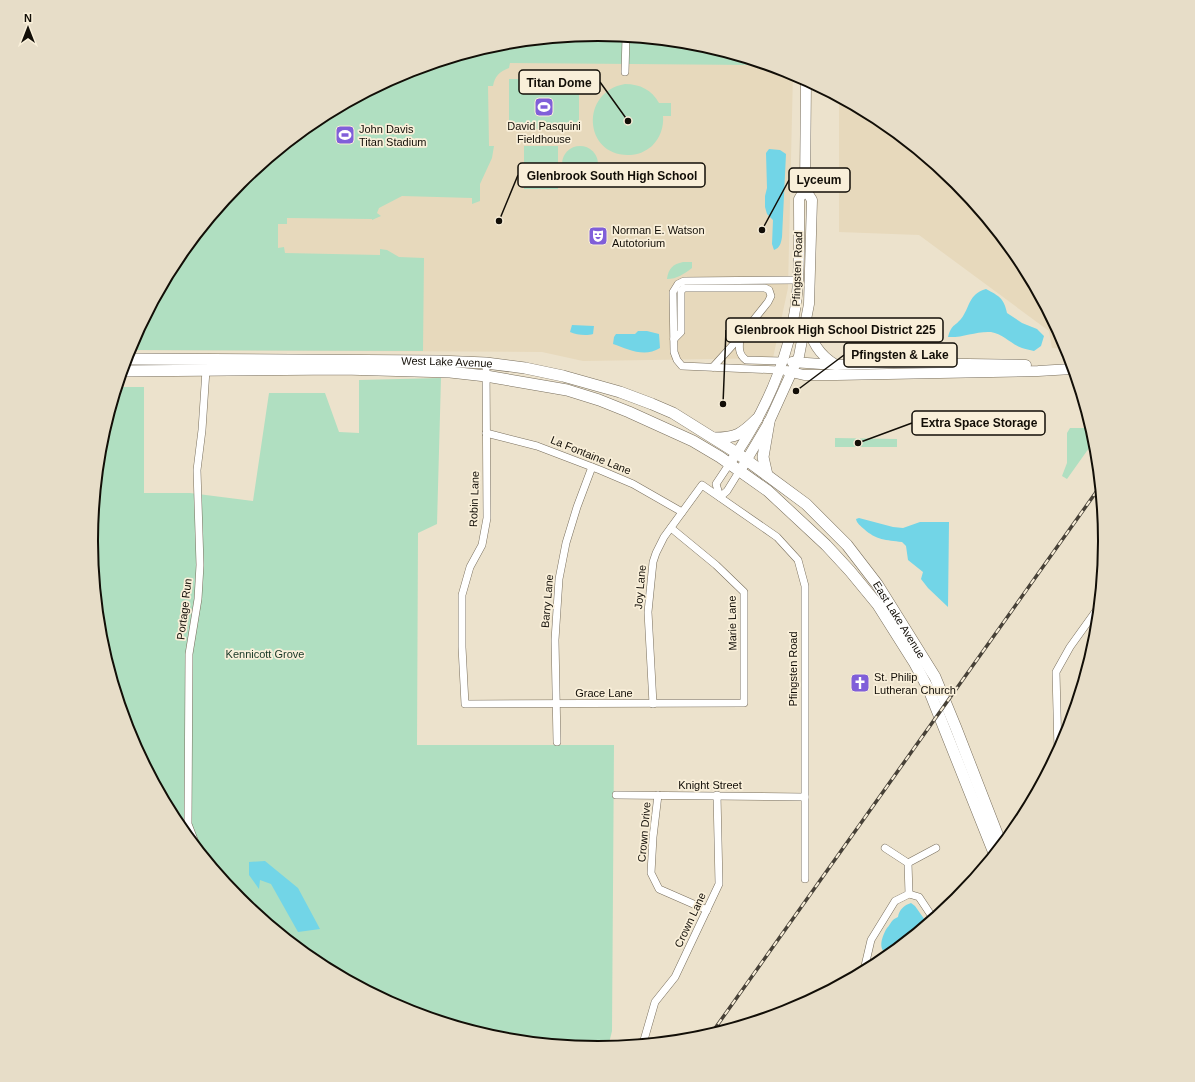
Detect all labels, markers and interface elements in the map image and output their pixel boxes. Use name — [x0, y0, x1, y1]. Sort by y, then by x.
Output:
north arrow — [8, 8, 48, 48]
text: N — [24, 12, 32, 24]
callout: Titan Dome — [519, 70, 600, 94]
text: Titan Dome — [526, 76, 592, 90]
sports icon: David Pasquini Fieldhouse — [533, 96, 555, 118]
place label: David Pasquini Fieldhouse — [507, 120, 581, 145]
place label: John Davis Titan Stadium — [359, 123, 426, 148]
sports icon: John Davis Titan Stadium — [334, 124, 356, 146]
callout: Glenbrook South High School — [518, 163, 705, 187]
callout: Lyceum — [789, 168, 850, 192]
text: Glenbrook South High School — [527, 169, 697, 183]
text: Lyceum — [797, 173, 841, 187]
place label: Norman E. Watson Autotorium — [612, 224, 705, 249]
theatre icon: Norman E. Watson Autotorium — [587, 225, 609, 247]
street label: Pfingsten Road — [790, 231, 804, 307]
callout: Glenbrook High School District 225 — [726, 318, 943, 342]
text: Glenbrook High School District 225 — [734, 323, 936, 337]
callout: Pfingsten & Lake — [844, 343, 957, 367]
text: Pfingsten & Lake — [851, 348, 949, 362]
street label: West Lake Avenue — [401, 355, 493, 370]
callout: Extra Space Storage — [912, 411, 1045, 435]
text: Extra Space Storage — [921, 416, 1038, 430]
street label: La Fontaine Lane — [549, 433, 633, 477]
street label: Robin Lane — [467, 471, 481, 527]
street label: Joy Lane — [632, 564, 648, 610]
street label: Barry Lane — [539, 574, 555, 628]
street label: Portage Run — [174, 578, 194, 640]
street label: East Lake Avenue — [871, 579, 928, 660]
street label: Marie Lane — [726, 595, 738, 651]
street label: Pfingsten Road — [787, 631, 799, 707]
park label: Kennicott Grove — [226, 648, 304, 660]
place label: St. Philip Lutheran Church — [874, 671, 956, 696]
church icon: St. Philip Lutheran Church — [849, 672, 871, 694]
street label: Grace Lane — [575, 687, 633, 699]
street label: Knight Street — [678, 779, 742, 791]
street label: Crown Drive — [635, 801, 653, 863]
street label: Crown Lane — [672, 891, 708, 949]

